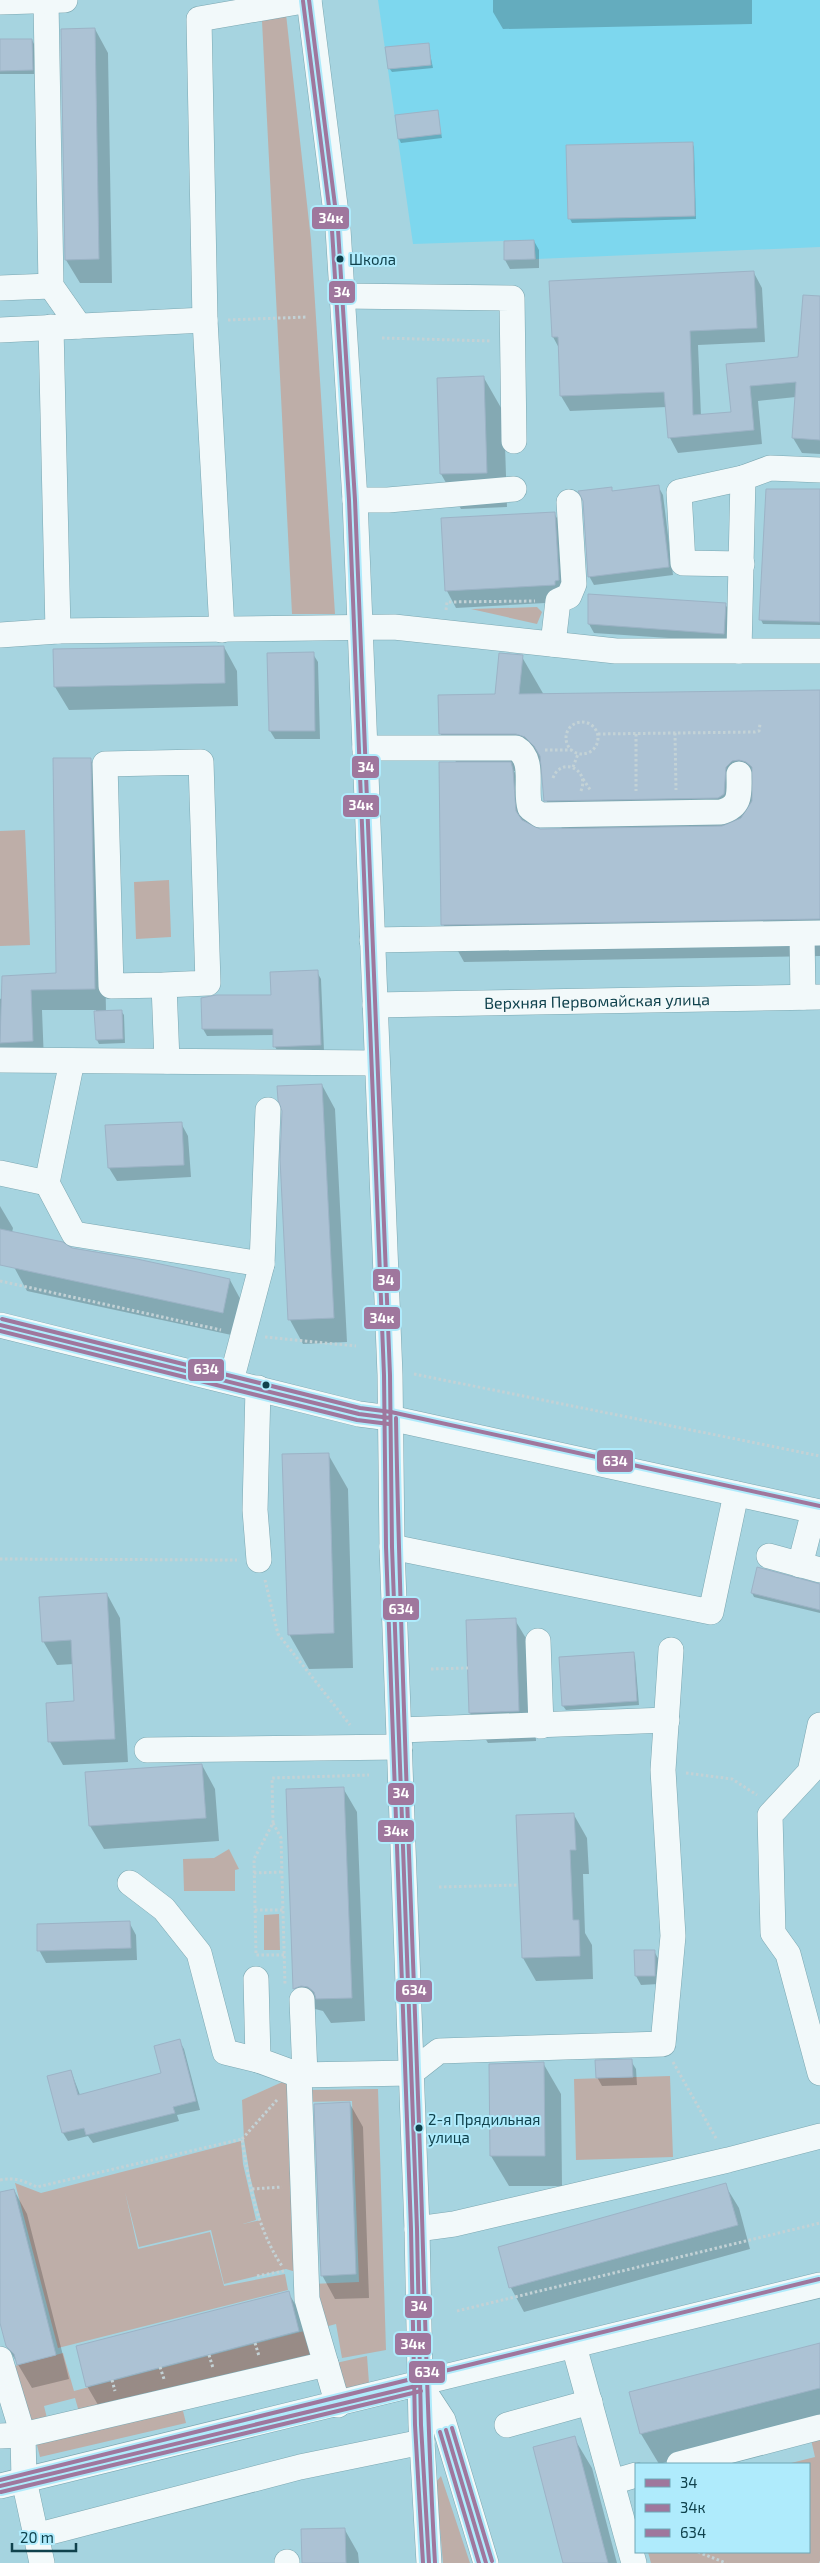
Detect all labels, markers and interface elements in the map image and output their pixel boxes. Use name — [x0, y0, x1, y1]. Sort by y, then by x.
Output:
line badge: 34к — [311, 206, 350, 230]
text: 34к — [319, 209, 343, 226]
place label: Школа — [349, 250, 396, 268]
marker: Школа — [335, 254, 345, 264]
line badge: 34 — [328, 280, 356, 304]
text: 34 — [334, 283, 351, 300]
line badge: 34 — [351, 755, 380, 779]
text: 34 — [358, 758, 375, 775]
line badge: 34к — [342, 794, 380, 818]
text: 34к — [349, 796, 373, 813]
street label: Верхняя Первомайская улица — [484, 989, 710, 1012]
line badge: 34 — [372, 1268, 401, 1292]
text: 34 — [378, 1271, 395, 1288]
line badge: 34к — [363, 1306, 401, 1330]
text: 34к — [370, 1309, 394, 1326]
line badge: 634 — [187, 1358, 225, 1382]
text: 634 — [193, 1360, 219, 1377]
unlabelled marker — [261, 1380, 271, 1390]
line badge: 634 — [596, 1449, 634, 1473]
text: 634 — [602, 1452, 628, 1469]
line badge: 634 — [382, 1597, 420, 1621]
text: 634 — [388, 1600, 414, 1617]
line badge: 34 — [387, 1782, 415, 1806]
text: 34 — [393, 1784, 410, 1801]
line badge: 34к — [377, 1819, 415, 1843]
text: 34к — [384, 1822, 408, 1839]
line badge: 634 — [395, 1979, 433, 2003]
text: 634 — [401, 1981, 427, 1998]
place label: 2-я Прядильная улица — [428, 2110, 541, 2147]
marker: 2-я Прядильная улица — [414, 2123, 424, 2133]
line badge: 34 — [404, 2295, 433, 2319]
text: 34 — [411, 2297, 428, 2314]
line badge: 34к — [394, 2332, 432, 2356]
text: 34к — [401, 2335, 425, 2352]
line badge: 634 — [408, 2360, 446, 2384]
text: 634 — [414, 2363, 440, 2380]
legend — [635, 2463, 810, 2553]
text: 34 — [680, 2473, 698, 2491]
text: 34к — [680, 2498, 706, 2516]
scale bar — [12, 2520, 76, 2552]
text: 634 — [680, 2523, 706, 2541]
text: 20 m — [20, 2528, 54, 2546]

